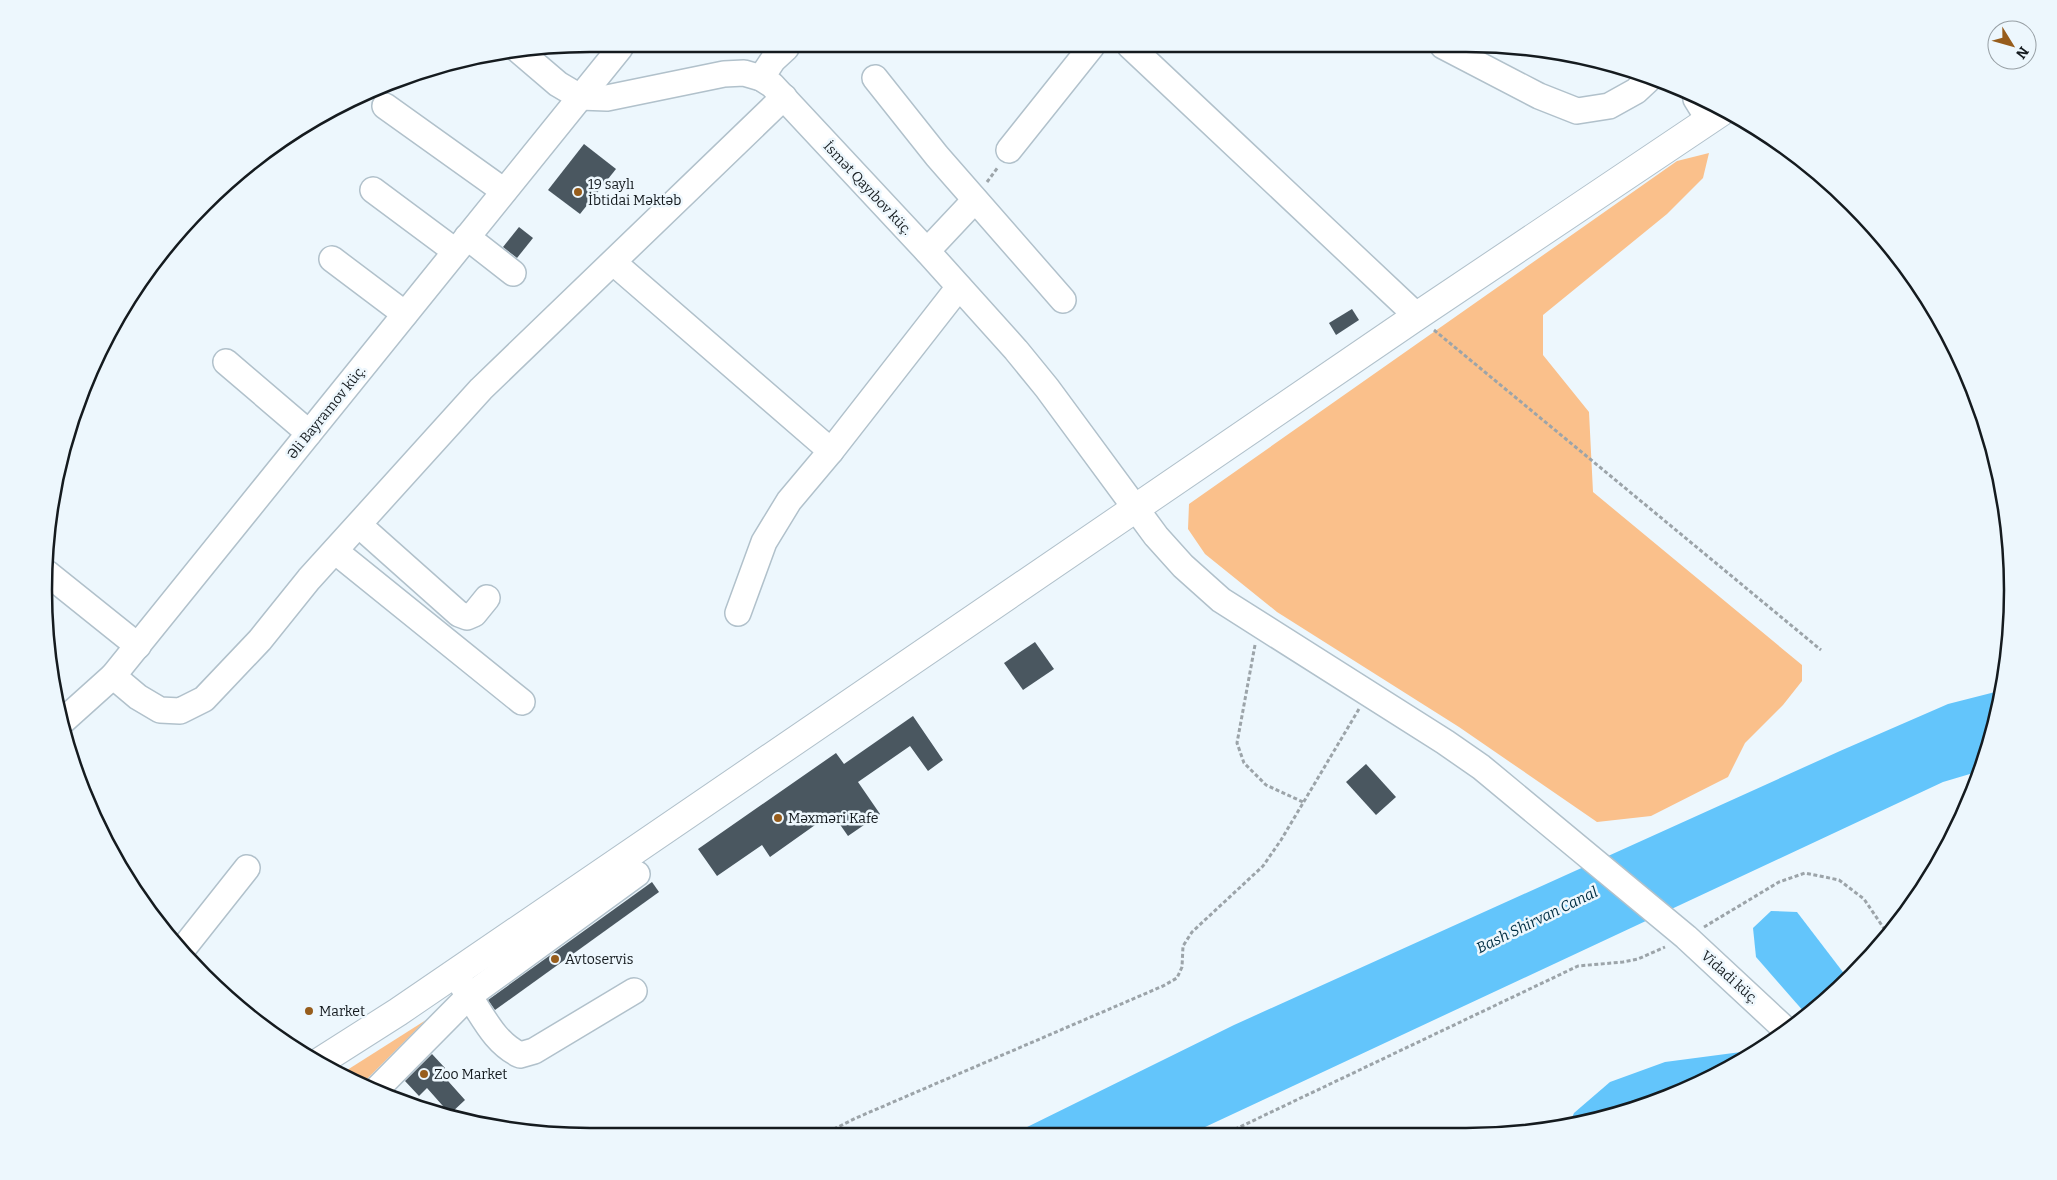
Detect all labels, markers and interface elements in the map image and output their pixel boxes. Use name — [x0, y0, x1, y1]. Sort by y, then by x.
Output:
north arrow — [1987, 20, 2037, 70]
text: N — [2012, 43, 2032, 62]
street label: İsmət Qayıbov küç. — [820, 138, 915, 239]
place label: 19 saylı İbtidai Məktəb — [588, 176, 681, 209]
marker: 19 saylı İbtidai Məktəb — [572, 186, 584, 198]
street label: Əli Bayramov küç. — [284, 362, 369, 462]
place label: Məxməri Kafe — [788, 810, 878, 827]
marker: Məxməri Kafe — [772, 812, 784, 824]
water label: Bash Shirvan Canal — [1473, 883, 1601, 957]
street label: Vidadi küç. — [1698, 947, 1762, 1007]
place label: Avtoservis — [565, 951, 633, 968]
marker: Avtoservis — [549, 953, 561, 965]
place label: Market — [319, 1003, 365, 1020]
marker: Market — [303, 1005, 315, 1017]
place label: Zoo Market — [434, 1066, 507, 1083]
marker: Zoo Market — [418, 1068, 430, 1080]

